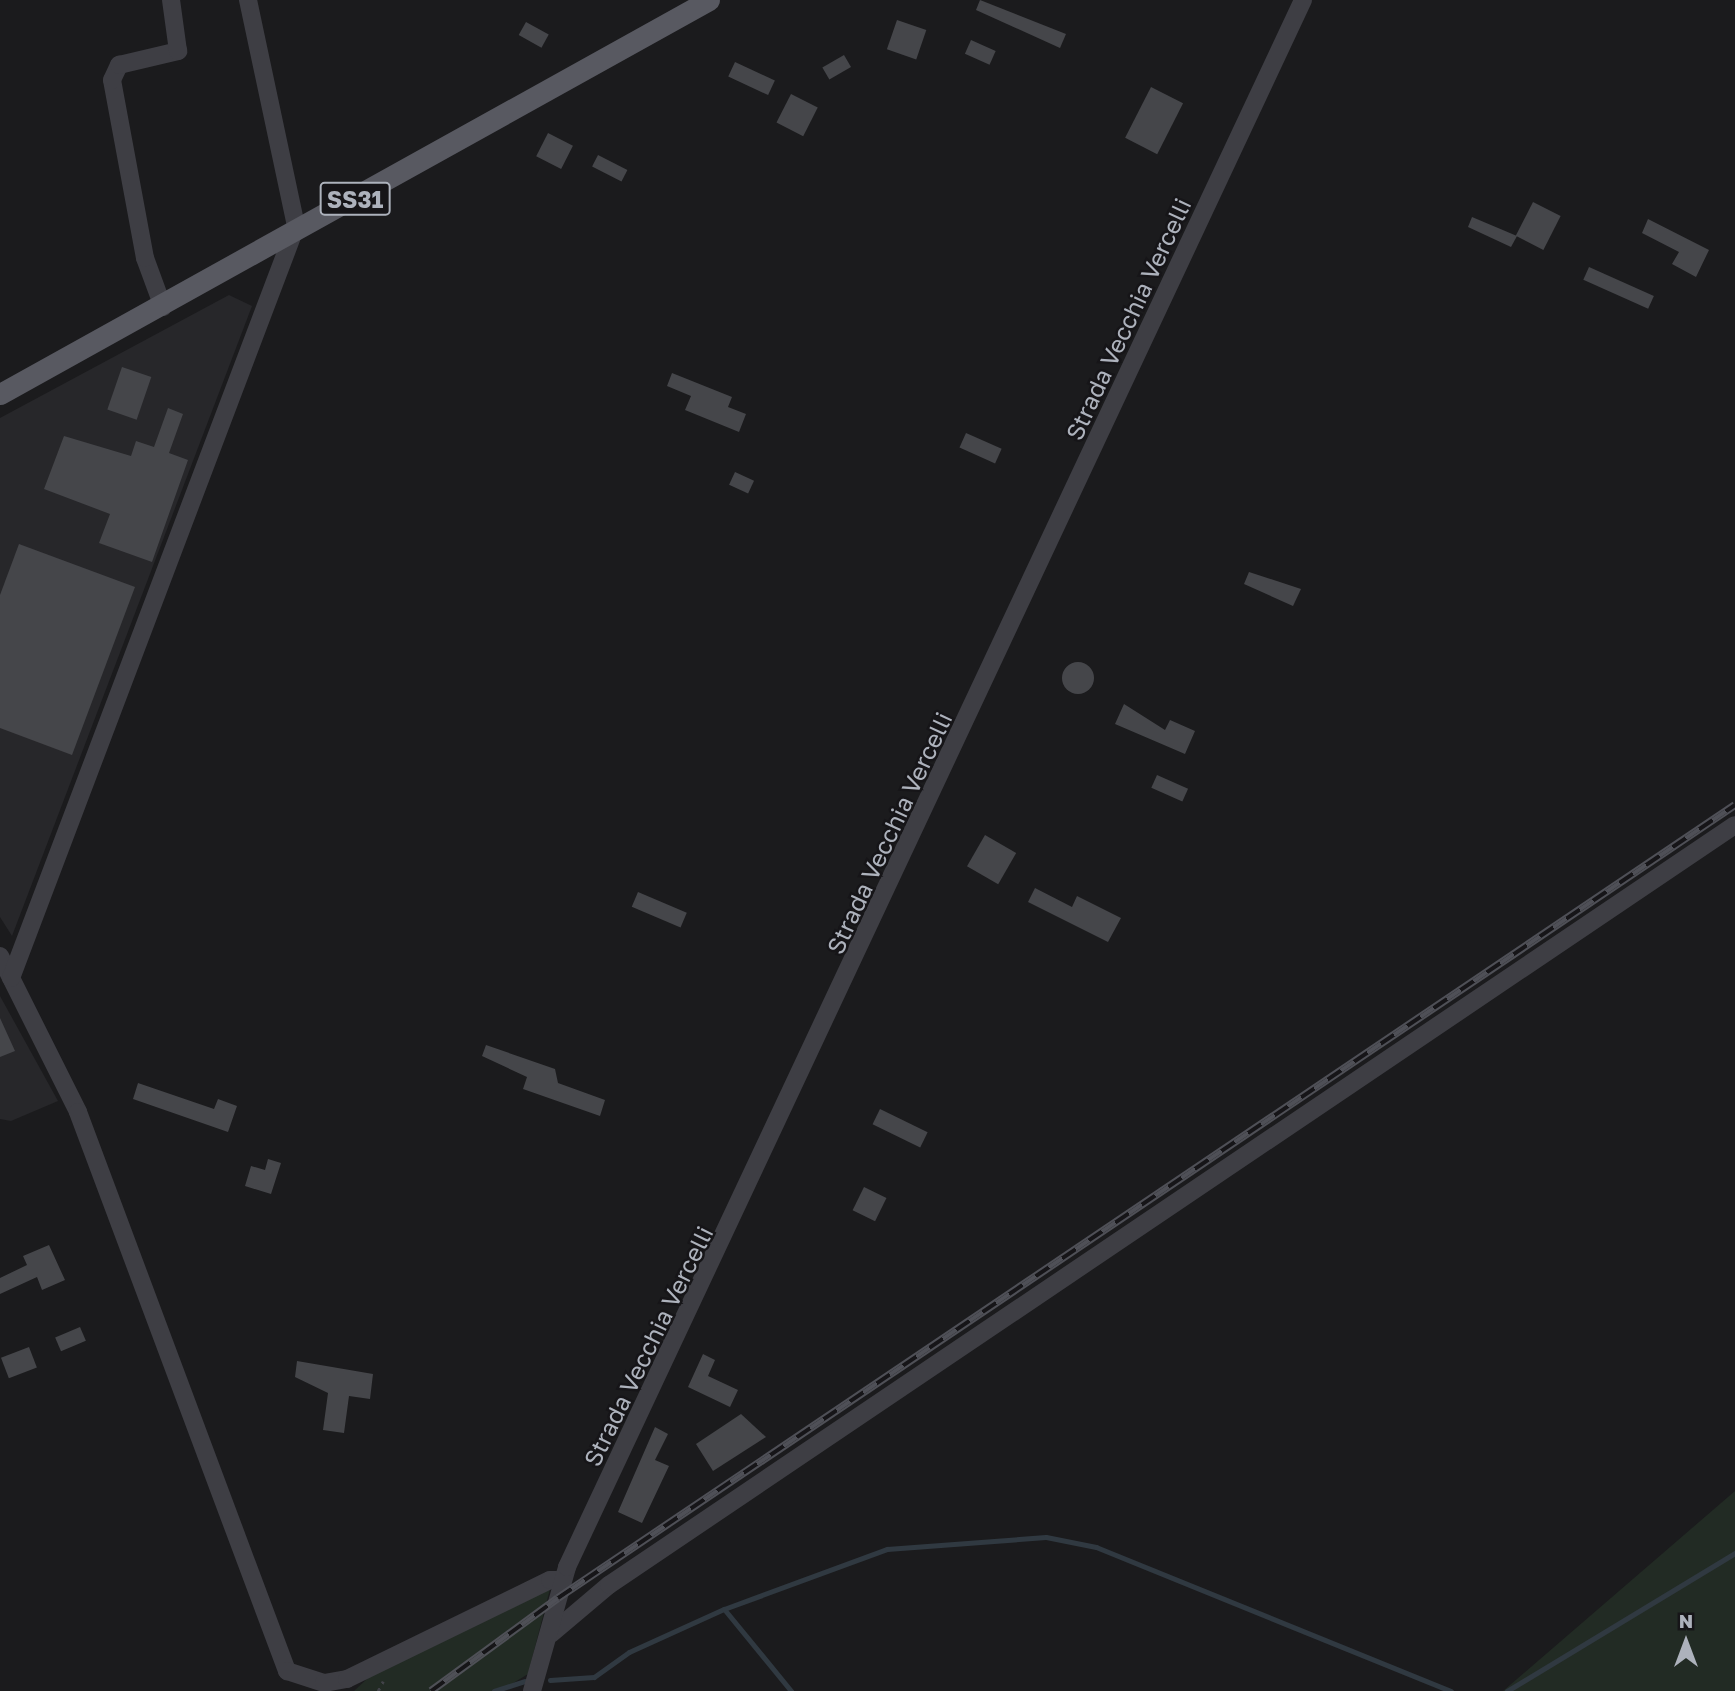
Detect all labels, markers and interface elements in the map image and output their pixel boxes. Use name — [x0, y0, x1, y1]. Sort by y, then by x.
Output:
road number: SS31 — [318, 180, 392, 218]
street label: Strada Vecchia Vercelli — [1059, 194, 1197, 444]
street label: Strada Vecchia Vercelli — [820, 708, 958, 958]
street label: Strada Vecchia Vercelli — [577, 1221, 719, 1471]
north arrow — [1651, 1607, 1721, 1677]
text: N — [1679, 1609, 1693, 1632]

